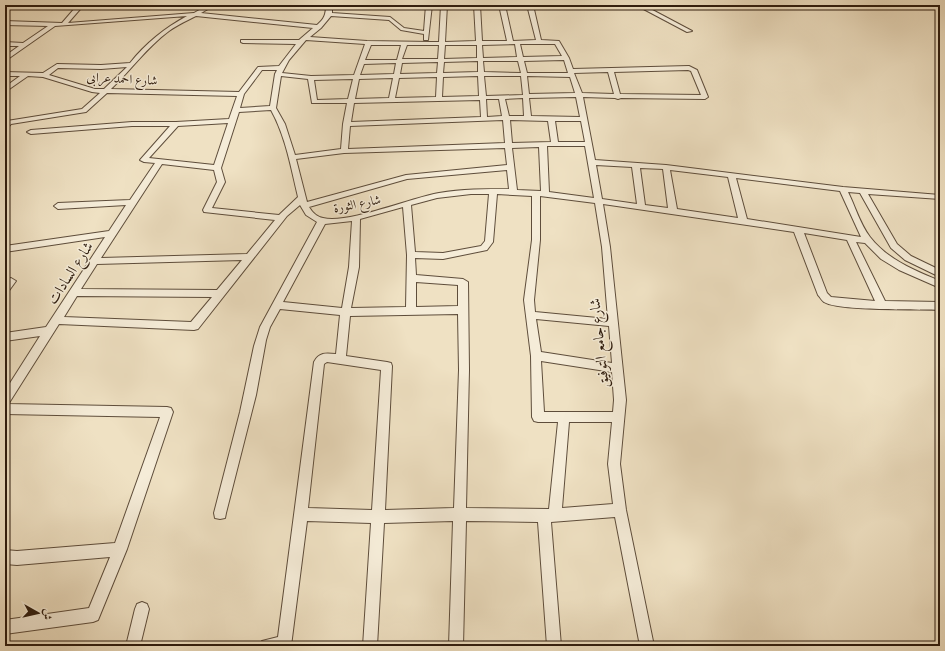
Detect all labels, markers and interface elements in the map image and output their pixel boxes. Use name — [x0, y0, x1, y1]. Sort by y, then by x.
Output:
street label: شارع احمد عرابى — [86, 69, 158, 92]
street label: شارع الثورة — [332, 192, 383, 219]
street label: شارع السادات — [43, 238, 100, 310]
street label: شارع جامع التوفيق — [585, 297, 618, 389]
north arrow — [18, 593, 58, 633]
text: ش — [39, 608, 55, 621]

